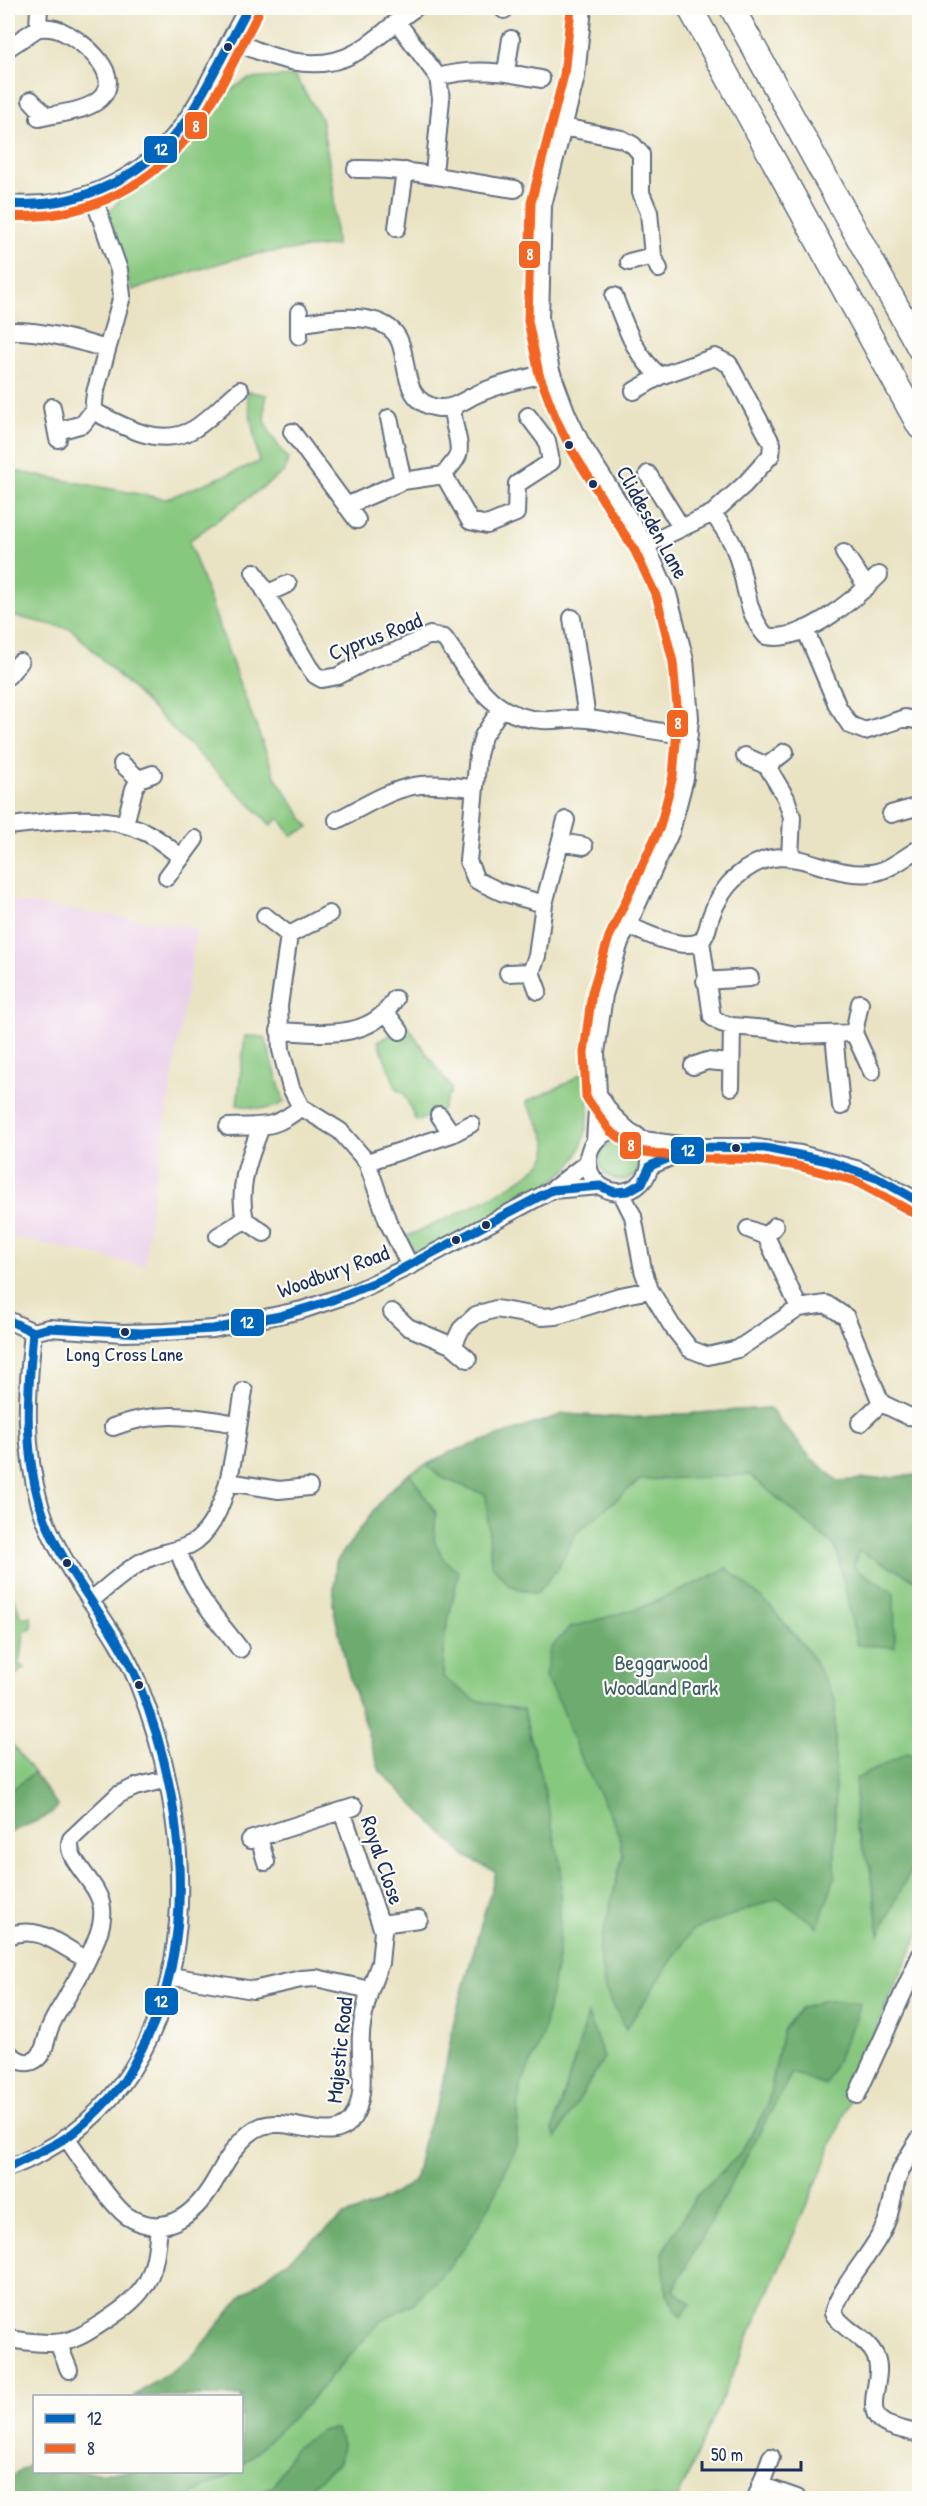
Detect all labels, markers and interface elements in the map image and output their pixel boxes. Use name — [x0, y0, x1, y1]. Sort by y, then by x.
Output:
unlabelled marker — [222, 41, 234, 53]
line badge: 8 — [184, 111, 208, 140]
text: 8 — [193, 115, 200, 137]
line badge: 12 — [143, 135, 178, 164]
text: 12 — [154, 138, 168, 160]
line badge: 8 — [518, 240, 541, 269]
text: 8 — [527, 243, 534, 265]
unlabelled marker — [563, 439, 575, 451]
street label: Cliddesden Lane — [610, 460, 697, 584]
unlabelled marker — [587, 478, 599, 490]
street label: Cyprus Road — [324, 604, 426, 667]
line badge: 8 — [666, 709, 689, 738]
text: 8 — [675, 712, 682, 734]
line badge: 8 — [619, 1131, 642, 1160]
text: 8 — [628, 1134, 635, 1156]
line badge: 12 — [670, 1136, 705, 1165]
text: 12 — [681, 1139, 695, 1161]
unlabelled marker — [730, 1142, 742, 1154]
unlabelled marker — [480, 1219, 492, 1231]
unlabelled marker — [450, 1234, 462, 1246]
street label: Woodbury Road — [273, 1237, 393, 1305]
line badge: 12 — [230, 1308, 265, 1337]
text: 12 — [240, 1311, 254, 1333]
marker: Long Cross Lane — [119, 1326, 131, 1338]
place label: Long Cross Lane — [66, 1340, 184, 1367]
unlabelled marker — [61, 1557, 73, 1569]
park label: Beggarwood Woodland Park — [604, 1647, 718, 1702]
unlabelled marker — [133, 1679, 145, 1691]
street label: Royal Close — [354, 1812, 412, 1908]
line badge: 12 — [144, 1987, 179, 2016]
text: 12 — [154, 1990, 168, 2012]
street label: Majestic Road — [319, 1995, 360, 2104]
legend — [33, 2395, 243, 2473]
text: 12 — [87, 2406, 103, 2431]
scale bar — [702, 2434, 801, 2472]
text: 8 — [87, 2436, 95, 2461]
text: 50 m — [711, 2442, 743, 2467]

